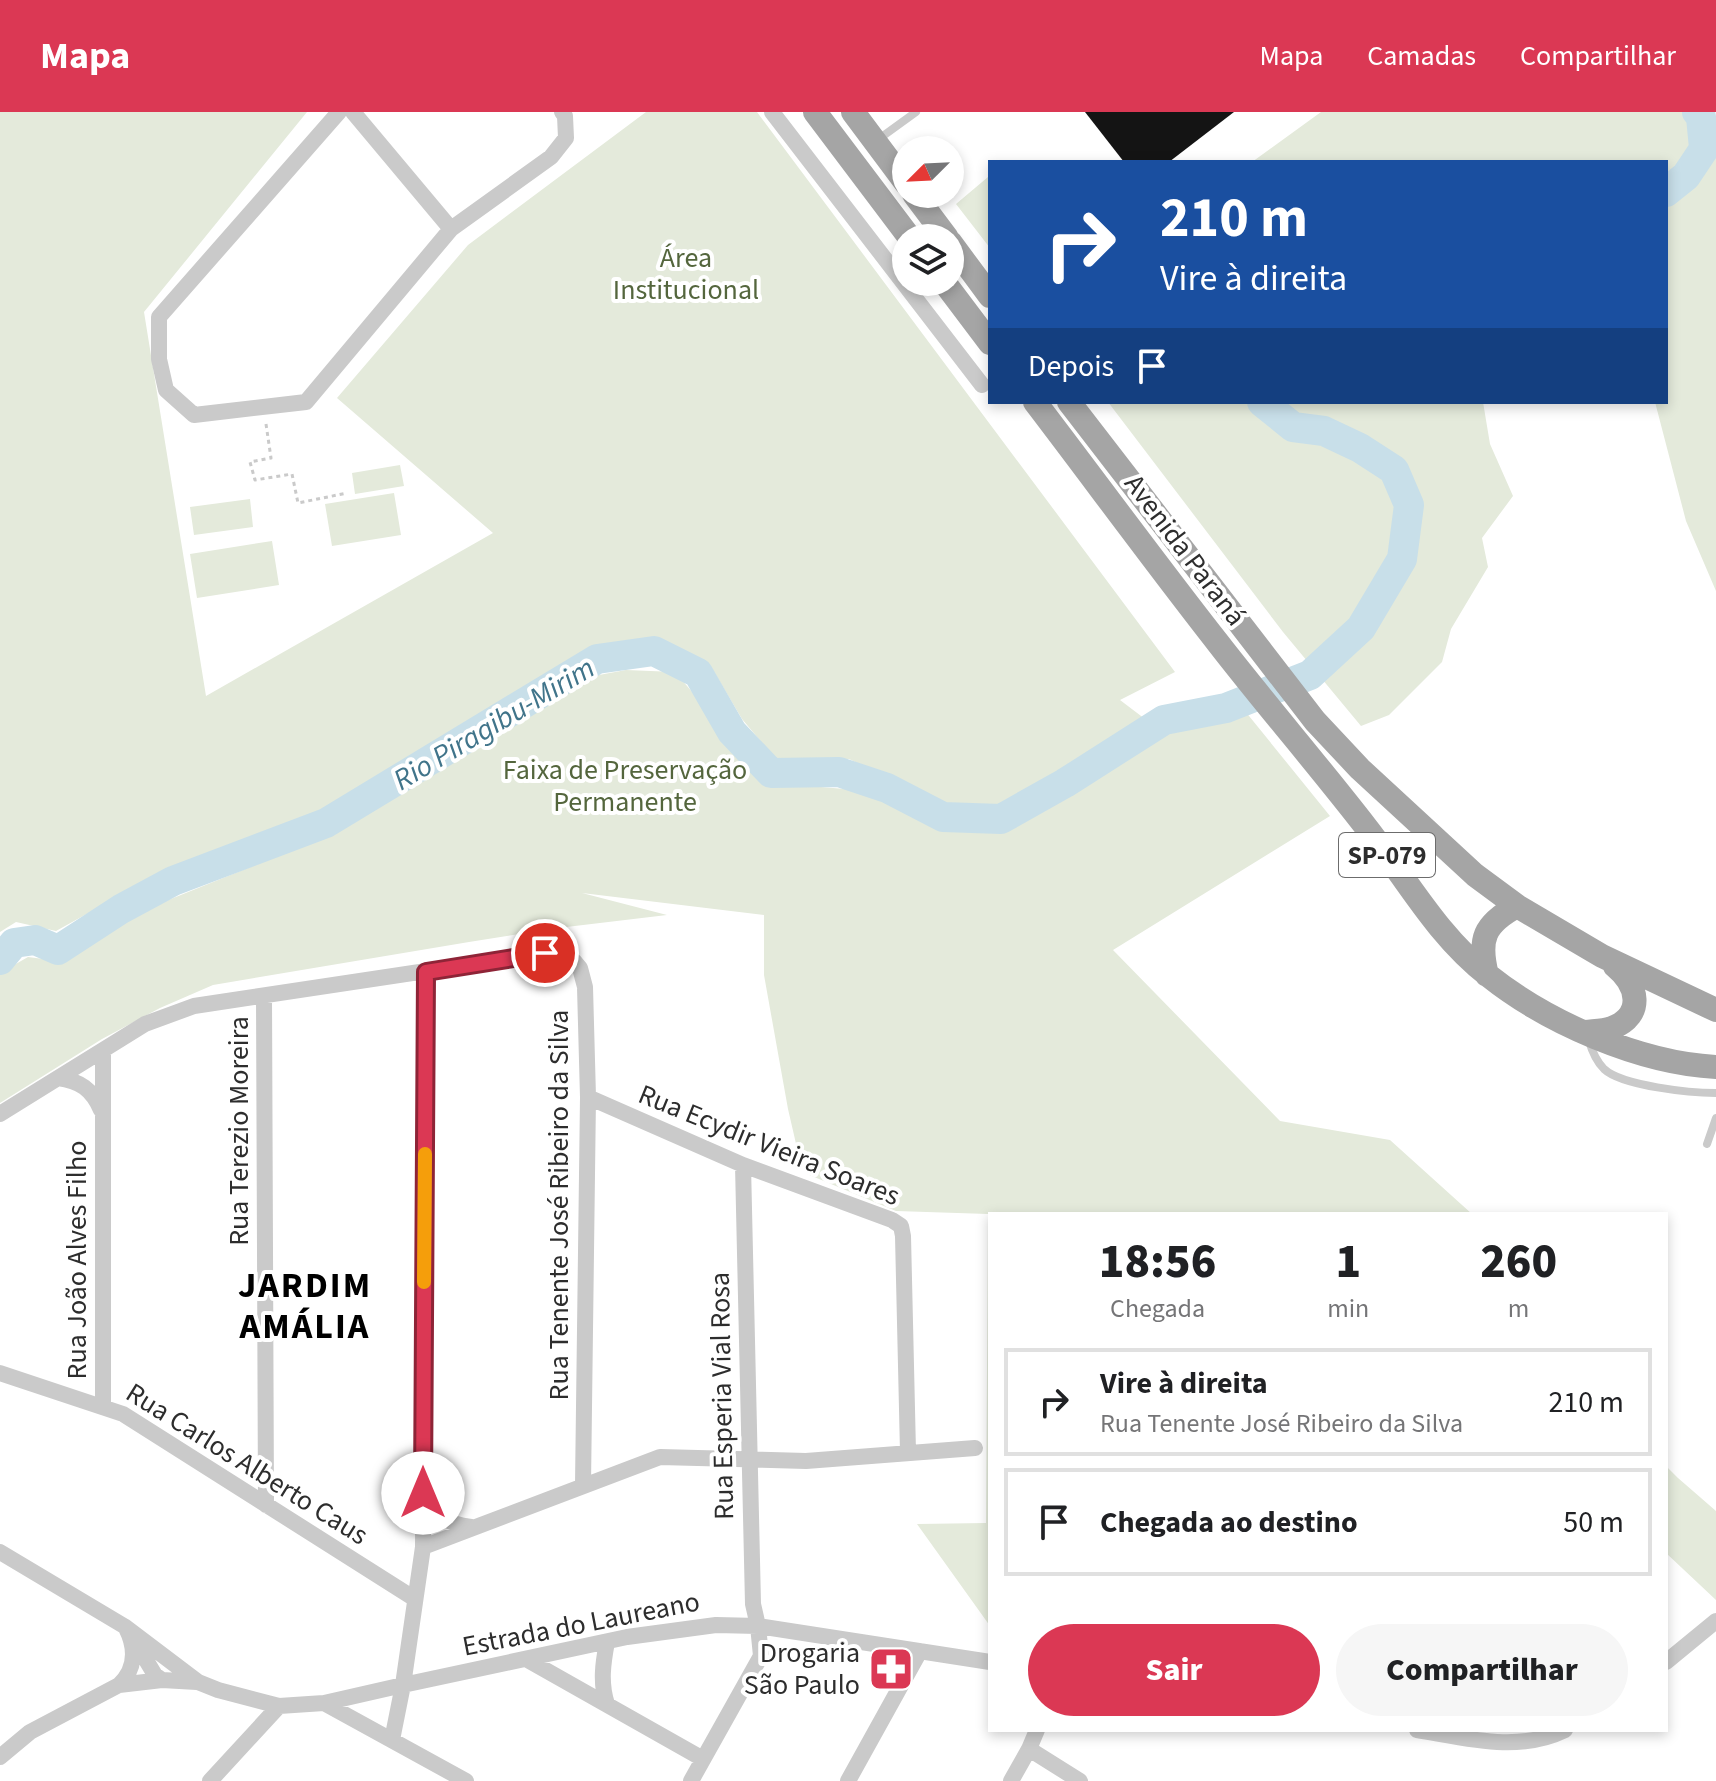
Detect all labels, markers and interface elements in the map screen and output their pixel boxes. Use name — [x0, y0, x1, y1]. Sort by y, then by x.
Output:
text: Mapa — [40, 29, 130, 83]
text: Mapa — [1260, 36, 1323, 76]
text: Camadas — [1367, 36, 1476, 76]
text: Compartilhar — [1520, 36, 1676, 76]
north arrow — [892, 136, 964, 208]
map controls — [892, 136, 964, 296]
text: 210 m — [1160, 179, 1308, 258]
icon: right — [1028, 192, 1132, 296]
button: layers — [892, 224, 964, 296]
park label: Área Institucional — [613, 238, 759, 310]
text: Vire à direita — [1160, 253, 1347, 304]
icon: arrive — [1130, 344, 1174, 388]
text: Depois — [1028, 345, 1114, 388]
street label: Avenida Paraná — [1115, 466, 1255, 634]
water label: Rio Piragibu-Mirim — [385, 647, 603, 801]
park label: Faixa de Preservação Permanente — [503, 750, 747, 822]
road number: SP-079 — [1339, 833, 1435, 877]
pin — [511, 919, 579, 987]
icon: arrive — [523, 931, 567, 975]
street label: Rua Tenente José Ribeiro da Silva — [539, 1010, 579, 1400]
street label: Rua Terezio Moreira — [219, 1016, 259, 1246]
street label: Rua Ecydir Vieira Soares — [632, 1074, 906, 1216]
street label: Rua João Alves Filho — [57, 1141, 97, 1379]
text: 18:56 — [1099, 1228, 1216, 1296]
text: 1 — [1335, 1228, 1361, 1296]
text: 260 — [1480, 1228, 1557, 1296]
district label: JARDIM AMÁLIA — [238, 1260, 372, 1352]
street label: Rua Esperia Vial Rosa — [700, 1272, 744, 1520]
text: Chegada — [1110, 1290, 1205, 1327]
text: min — [1327, 1290, 1369, 1327]
text: m — [1508, 1290, 1529, 1327]
text: Vire à direita — [1100, 1362, 1268, 1405]
street label: Rua Carlos Alberto Caus — [118, 1373, 376, 1555]
icon: right — [1032, 1380, 1076, 1424]
text: 210 m — [1548, 1381, 1624, 1424]
text: Rua Tenente José Ribeiro da Silva — [1100, 1405, 1463, 1442]
position arrow — [381, 1451, 465, 1535]
icon: arrive — [1032, 1500, 1076, 1544]
text: Chegada ao destino — [1100, 1501, 1358, 1544]
text: 50 m — [1563, 1501, 1624, 1544]
street label: Estrada do Laureano — [459, 1581, 703, 1667]
button: Sair — [1028, 1624, 1320, 1716]
button: Compartilhar — [1336, 1624, 1628, 1716]
place label: Drogaria São Paulo — [744, 1633, 860, 1705]
pharmacy icon: Drogaria São Paulo — [867, 1645, 915, 1693]

